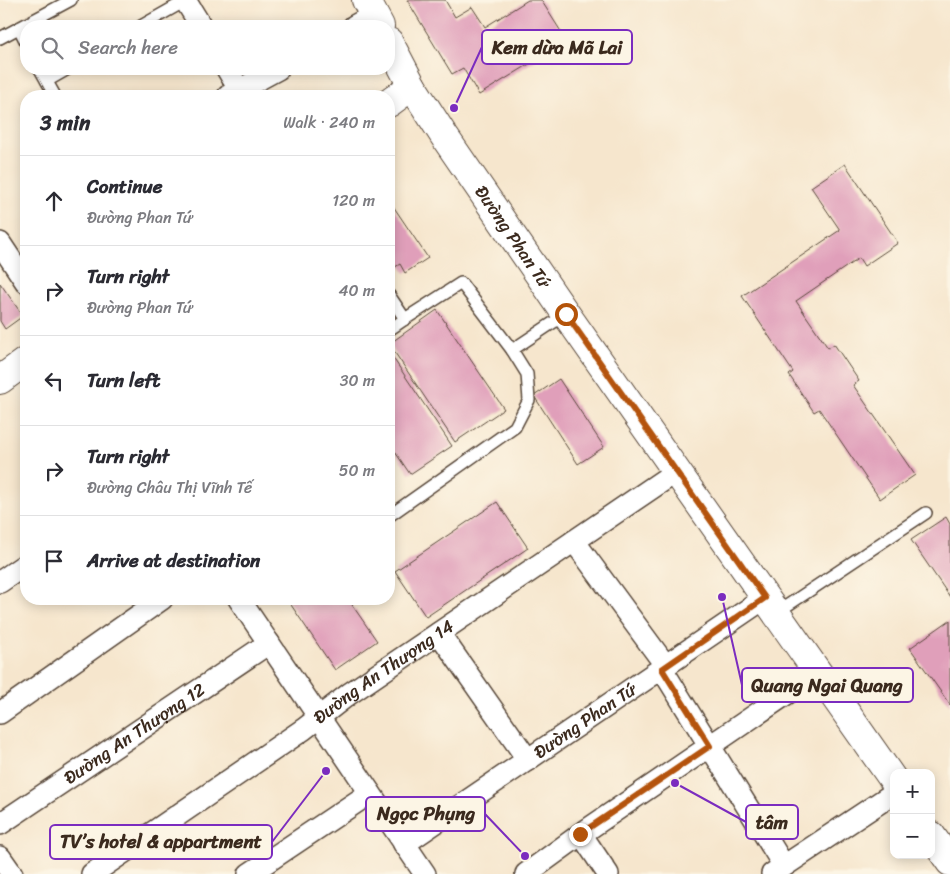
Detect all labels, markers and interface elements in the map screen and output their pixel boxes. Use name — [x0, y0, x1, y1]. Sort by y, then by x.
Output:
search box — [20, 20, 395, 75]
callout: Kem dừa Mã Lai — [482, 30, 632, 64]
text: Search here — [78, 31, 178, 64]
text: Kem dừa Mã Lai — [491, 31, 623, 64]
icon: search — [38, 34, 66, 62]
text: 3 min — [40, 104, 90, 142]
text: Walk · 240 m — [283, 108, 375, 137]
text: Continue — [87, 170, 163, 203]
street label: Đường Phan Tứ — [466, 178, 561, 296]
text: 120 m — [332, 186, 375, 215]
icon: ahead — [40, 187, 68, 215]
text: Đường Phan Tứ — [87, 203, 193, 232]
text: Turn right — [87, 260, 169, 293]
text: 40 m — [338, 276, 375, 305]
icon: right — [40, 277, 68, 305]
text: Đường Phan Tứ — [87, 293, 193, 322]
route start — [555, 303, 578, 326]
text: Turn left — [87, 364, 160, 397]
text: 30 m — [340, 366, 375, 395]
icon: left — [40, 367, 68, 395]
text: Turn right — [87, 440, 169, 473]
text: 50 m — [339, 456, 375, 485]
icon: right — [40, 457, 68, 485]
text: Đường Châu Thị Vĩnh Tế — [87, 473, 252, 502]
text: Arrive at destination — [87, 544, 260, 577]
icon: arrive — [40, 547, 68, 575]
street label: Đường An Thượng 14 — [306, 611, 461, 732]
callout: Quang Ngai Quang — [742, 668, 913, 702]
text: Quang Ngai Quang — [751, 669, 903, 702]
street label: Đường Phan Tứ — [527, 673, 645, 767]
street label: Đường An Thượng 12 — [57, 674, 212, 793]
map controls — [890, 769, 935, 859]
button: + — [890, 769, 935, 814]
callout: Ngọc Phụng — [366, 797, 485, 831]
text: Ngọc Phụng — [376, 797, 475, 830]
callout: tâm — [746, 805, 798, 839]
text: tâm — [756, 806, 789, 839]
button: − — [890, 814, 935, 859]
route end — [569, 823, 592, 846]
callout: TV’s hotel & appartment — [50, 825, 272, 859]
text: TV’s hotel & appartment — [60, 825, 263, 858]

